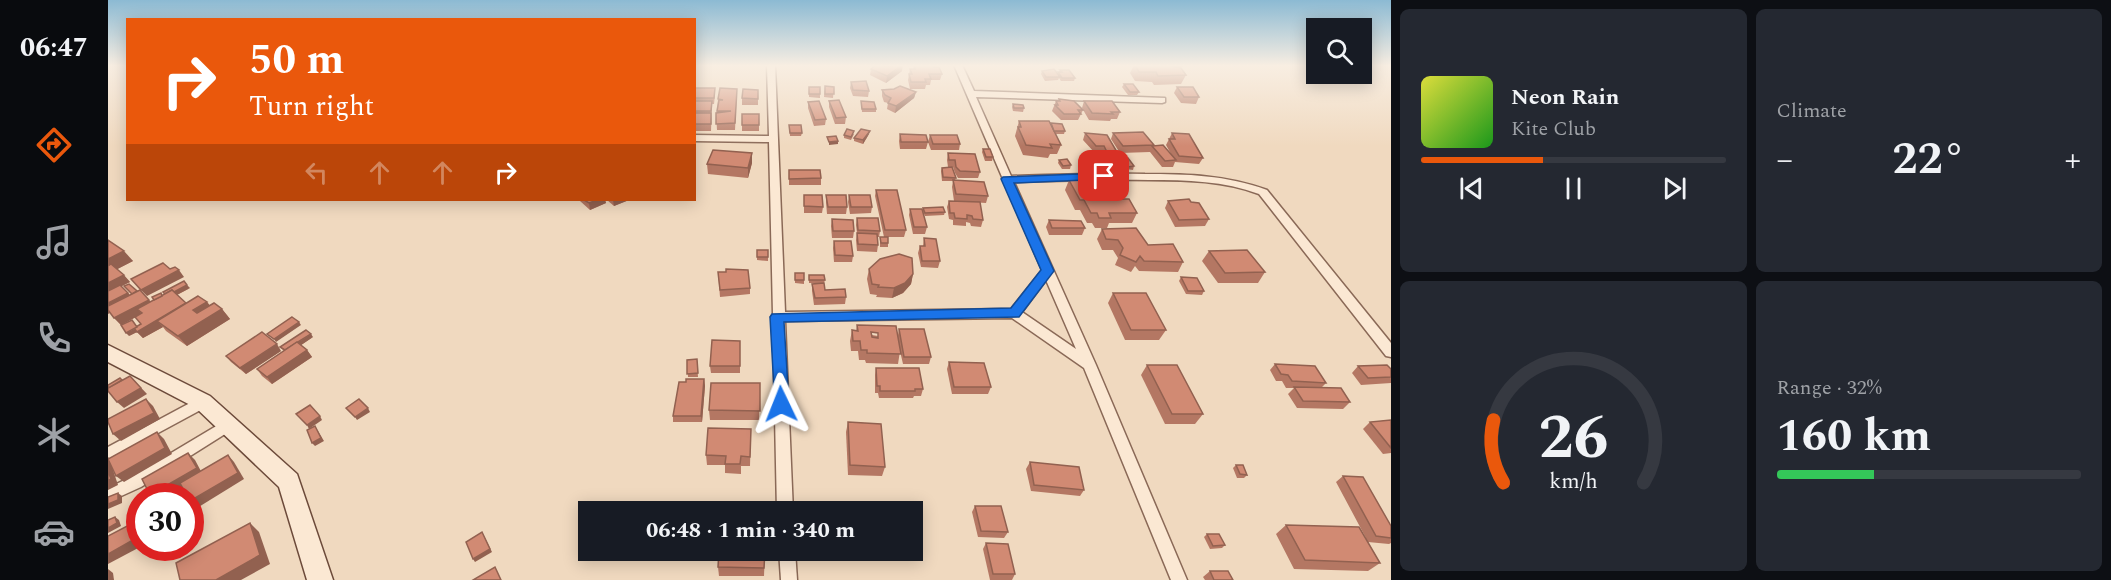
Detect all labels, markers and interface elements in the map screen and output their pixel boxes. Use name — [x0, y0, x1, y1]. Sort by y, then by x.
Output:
map controls — [1306, 18, 1372, 84]
button: search — [1306, 18, 1372, 84]
text: 06:47 — [20, 27, 88, 69]
text: 50 m — [249, 29, 344, 92]
icon: right — [150, 42, 228, 120]
text: Neon Rain — [1511, 81, 1619, 114]
text: Turn right — [249, 86, 374, 128]
text: Climate — [1777, 96, 1847, 126]
text: Kite Club — [1511, 114, 1596, 144]
icon: directions — [33, 124, 75, 166]
text: 22° — [1892, 125, 1965, 194]
text: − — [1777, 135, 1793, 185]
text: + — [2065, 135, 2081, 185]
pin — [1078, 150, 1129, 201]
icon: left — [300, 156, 333, 189]
icon: ahead — [363, 156, 396, 189]
icon: ahead — [426, 156, 459, 189]
icon: right — [489, 156, 522, 189]
icon: arrive — [1087, 159, 1120, 192]
icon: previous — [1455, 172, 1488, 205]
icon: pause — [1557, 172, 1590, 205]
icon: next — [1658, 172, 1691, 205]
icon: music — [33, 221, 75, 263]
icon: phone — [33, 317, 75, 359]
position arrow — [749, 372, 813, 436]
text: Range · 32% — [1777, 373, 1882, 403]
text: 26 — [1538, 391, 1608, 486]
text: 160 km — [1777, 402, 1931, 471]
icon: climate — [33, 414, 75, 456]
text: km/h — [1549, 465, 1597, 498]
speed limit sign: 30 — [126, 483, 204, 561]
icon: car — [33, 511, 75, 553]
text: 06:48 · 1 min · 340 m — [646, 514, 855, 547]

